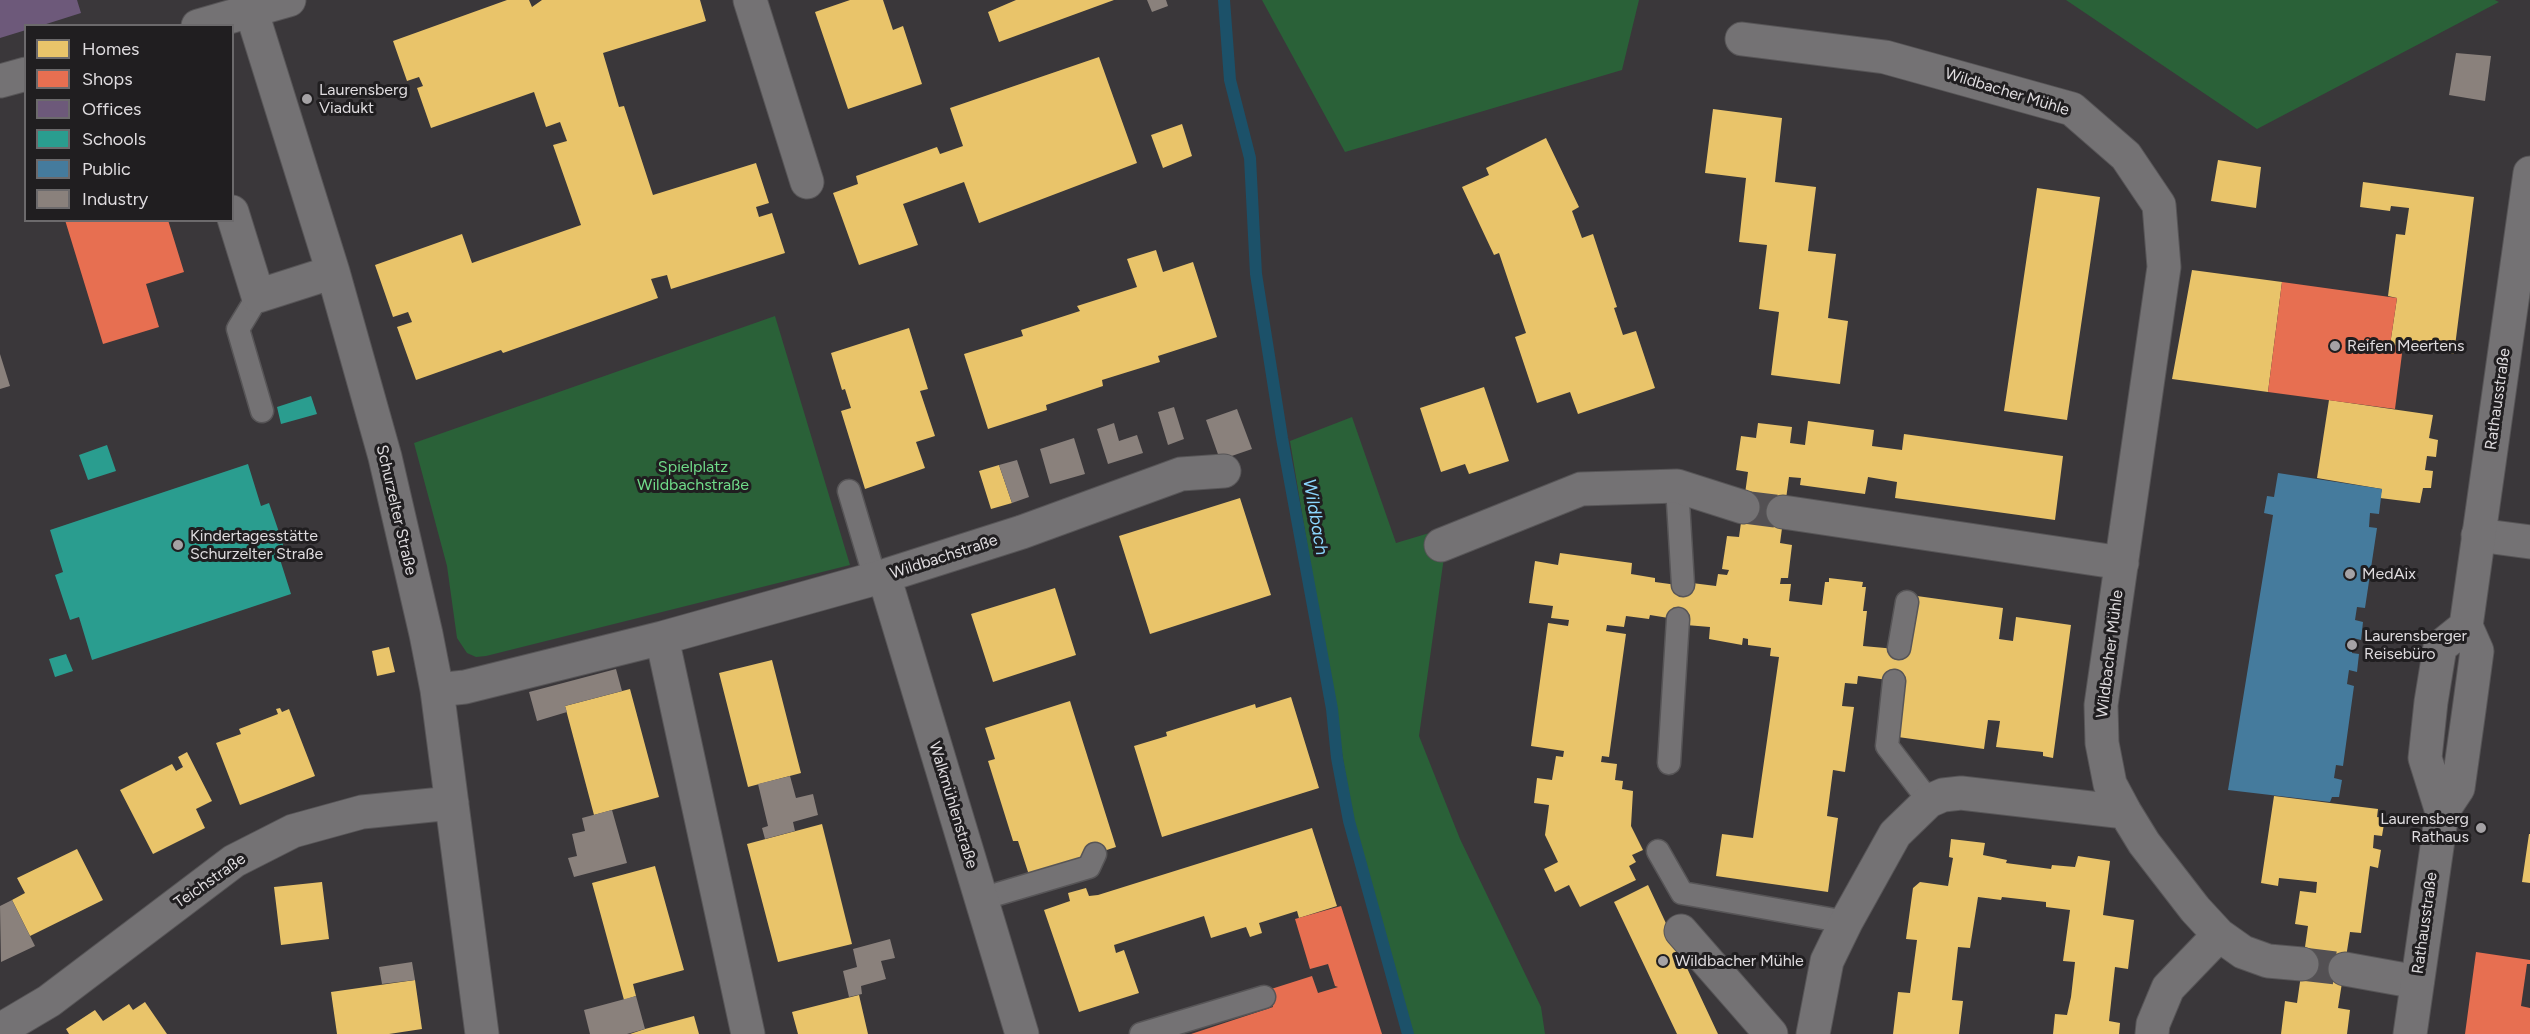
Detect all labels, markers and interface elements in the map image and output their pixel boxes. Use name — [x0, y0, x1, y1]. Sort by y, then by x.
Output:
legend — [24, 24, 234, 222]
text: Homes — [82, 38, 140, 60]
street label: Wildbacher Mühle — [1943, 64, 2071, 120]
text: Shops — [82, 68, 133, 90]
place label: Laurensberg Viadukt — [319, 80, 408, 118]
marker: Laurensberg Viadukt — [300, 92, 314, 106]
text: Offices — [82, 98, 141, 120]
text: Schools — [82, 128, 146, 150]
text: Public — [82, 158, 131, 180]
text: Industry — [82, 188, 148, 210]
place label: Reifen Meertens — [2347, 336, 2464, 356]
marker: Reifen Meertens — [2328, 339, 2342, 353]
street label: Rathausstraße — [2481, 347, 2515, 451]
street label: Schurzelter Straße — [372, 443, 420, 577]
park label: Spielplatz Wildbachstraße — [637, 457, 749, 495]
water label: Wildbach — [1298, 477, 1332, 557]
place label: Kindertagesstätte Schurzelter Straße — [190, 526, 323, 564]
street label: Wildbachstraße — [888, 531, 1000, 583]
marker: Kindertagesstätte Schurzelter Straße — [171, 538, 185, 552]
place label: MedAix — [2362, 564, 2416, 584]
marker: MedAix — [2343, 567, 2357, 581]
street label: Wildbacher Mühle — [2093, 589, 2127, 719]
place label: Laurensberger Reisebüro — [2364, 626, 2467, 664]
marker: Laurensberger Reisebüro — [2345, 638, 2359, 652]
street label: Walkmühlenstraße — [925, 739, 981, 871]
place label: Laurensberg Rathaus — [2380, 809, 2469, 847]
marker: Laurensberg Rathaus — [2474, 821, 2488, 835]
street label: Teichstraße — [171, 849, 249, 913]
street label: Rathausstraße — [2408, 871, 2442, 975]
place label: Wildbacher Mühle — [1675, 951, 1804, 971]
marker: Wildbacher Mühle — [1656, 954, 1670, 968]

